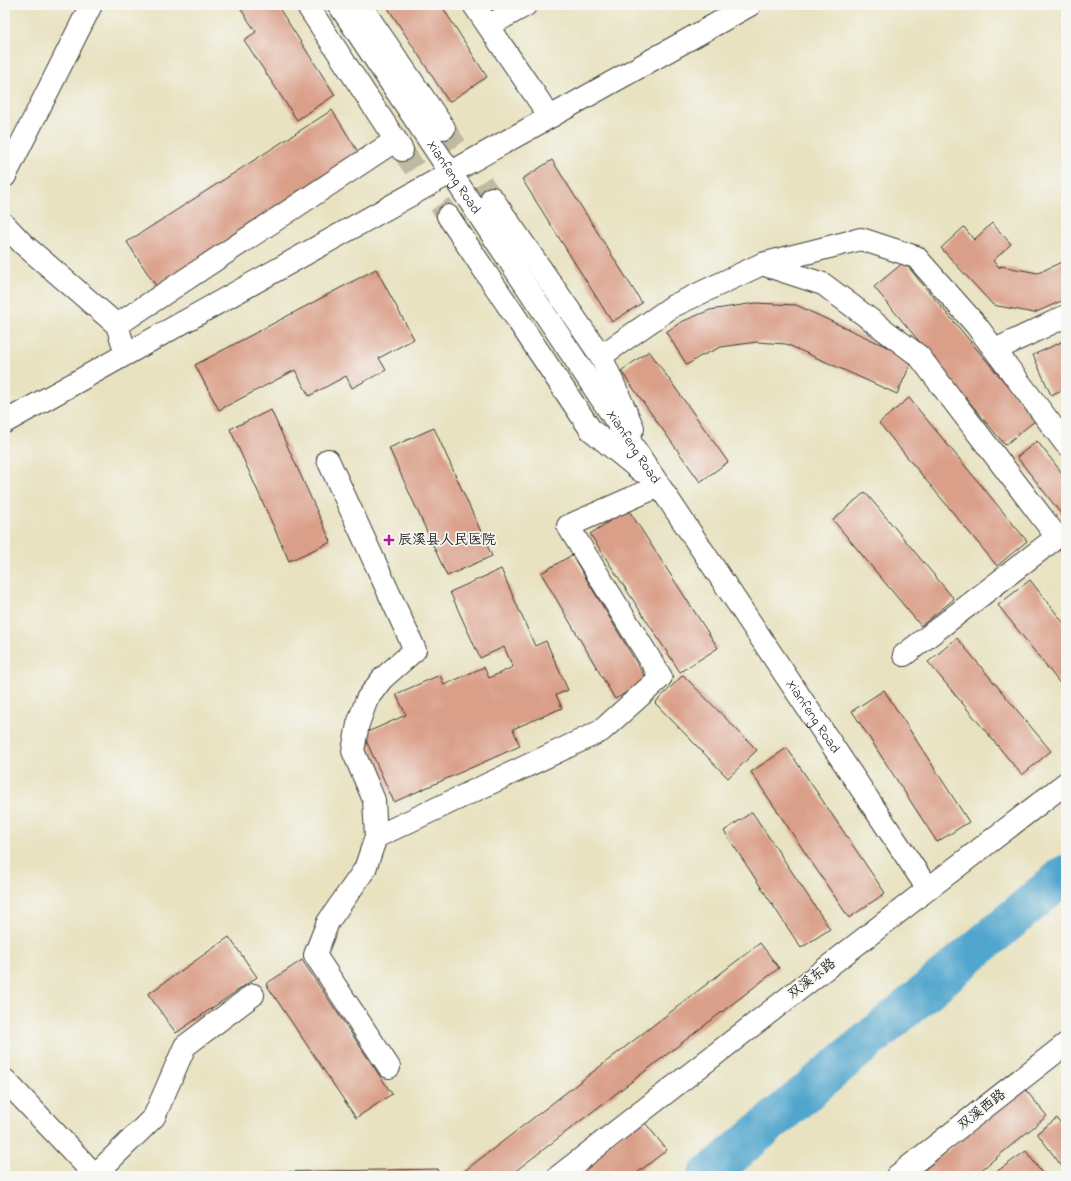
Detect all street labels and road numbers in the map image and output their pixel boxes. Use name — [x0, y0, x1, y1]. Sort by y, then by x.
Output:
street label: Xianfeng Road — [421, 136, 486, 219]
street label: Xianfeng Road — [601, 406, 666, 488]
street label: Xianfeng Road — [781, 675, 845, 758]
street label: 双溪东路 — [783, 953, 841, 1005]
street label: 双溪西路 — [953, 1084, 1011, 1136]

